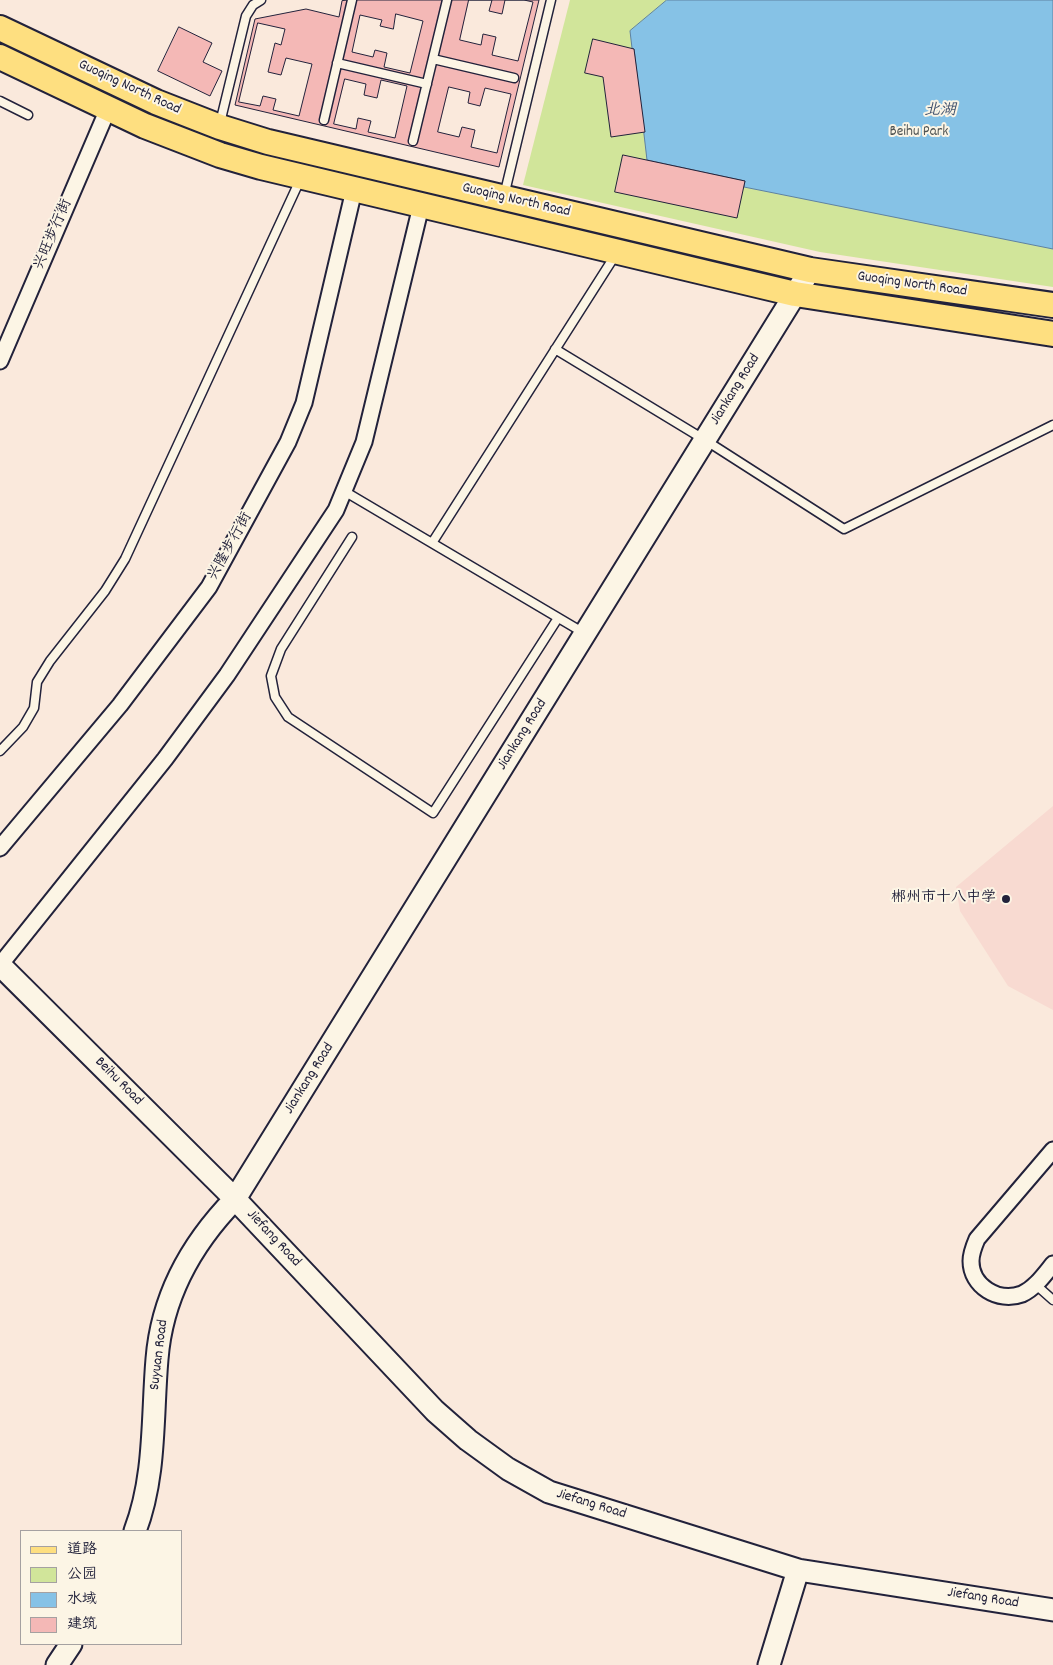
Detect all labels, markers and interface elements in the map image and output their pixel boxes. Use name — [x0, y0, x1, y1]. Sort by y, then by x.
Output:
street label: Guoqing North Road — [75, 56, 183, 120]
water label: 北湖 — [924, 102, 956, 122]
park label: Beihu Park — [890, 124, 948, 142]
street label: Guoqing North Road — [460, 180, 572, 222]
street label: 兴旺步行街 — [31, 197, 77, 273]
street label: Guoqing North Road — [856, 268, 968, 302]
street label: Jiankang Road — [707, 351, 765, 429]
street label: 兴隆步行街 — [205, 510, 257, 584]
street label: Jiankang Road — [494, 696, 552, 774]
place label: 郴州市十八中学 — [891, 890, 996, 908]
marker: 郴州市十八中学 — [1000, 893, 1012, 905]
street label: Jiankang Road — [281, 1040, 339, 1118]
street label: Beihu Road — [90, 1054, 146, 1110]
street label: Jiefang Road — [242, 1206, 304, 1272]
street label: Suyuan Road — [147, 1319, 173, 1391]
street label: Jiefang Road — [554, 1486, 628, 1524]
legend — [20, 1530, 182, 1645]
text: 道路 — [67, 1539, 97, 1561]
text: 公园 — [67, 1564, 97, 1586]
street label: Jiefang Road — [946, 1584, 1020, 1614]
text: 水域 — [67, 1589, 97, 1611]
text: 建筑 — [67, 1614, 97, 1636]

